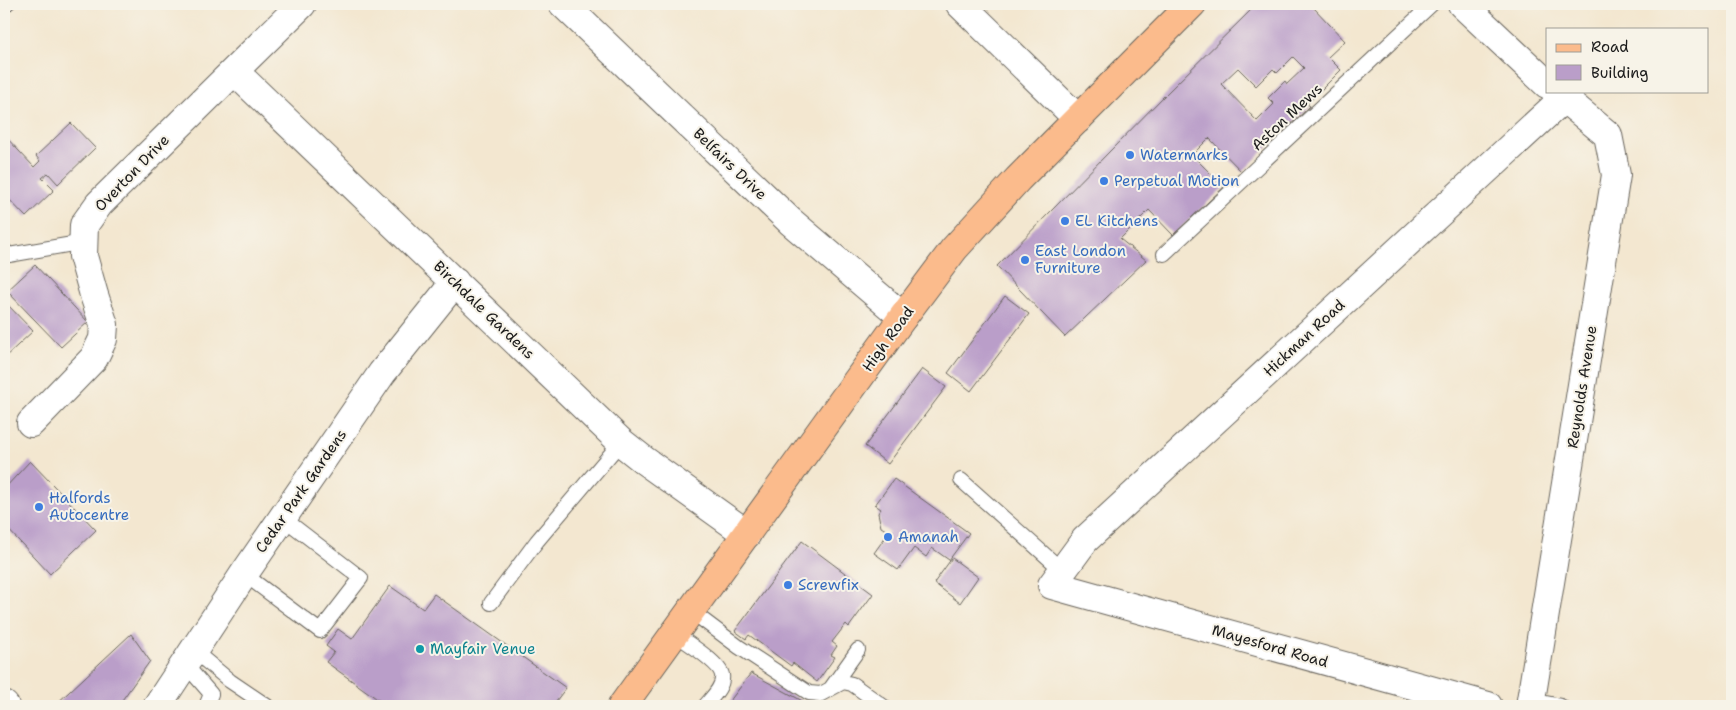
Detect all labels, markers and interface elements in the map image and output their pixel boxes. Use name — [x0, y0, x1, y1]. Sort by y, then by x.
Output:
legend — [1546, 28, 1708, 92]
text: Road — [1591, 37, 1629, 57]
text: Building — [1591, 63, 1648, 83]
street label: Aston Mews — [1247, 79, 1327, 155]
street label: Belfairs Drive — [689, 124, 771, 204]
street label: Overton Drive — [90, 130, 174, 216]
place label: Watermarks — [1140, 145, 1228, 165]
marker: Watermarks — [1124, 149, 1136, 161]
place label: Perpetual Motion — [1114, 171, 1239, 191]
marker: Perpetual Motion — [1098, 175, 1110, 187]
place label: EL Kitchens — [1075, 211, 1158, 231]
marker: EL Kitchens — [1059, 215, 1071, 227]
place label: East London Furniture — [1035, 241, 1126, 278]
marker: East London Furniture — [1019, 254, 1031, 266]
street label: Birchdale Gardens — [429, 256, 539, 364]
street label: Hickman Road — [1259, 295, 1349, 381]
street label: High Road — [858, 302, 919, 376]
street label: Reynolds Avenue — [1562, 324, 1602, 450]
street label: Cedar Park Gardens — [251, 425, 351, 557]
place label: Halfords Autocentre — [49, 488, 129, 525]
marker: Halfords Autocentre — [33, 501, 45, 513]
place label: Amanah — [898, 527, 959, 547]
marker: Amanah — [882, 531, 894, 543]
place label: Screwfix — [798, 575, 859, 595]
marker: Screwfix — [782, 579, 794, 591]
street label: Mayesford Road — [1210, 620, 1331, 672]
place label: Mayfair Venue — [430, 639, 536, 659]
marker: Mayfair Venue — [414, 643, 426, 655]

